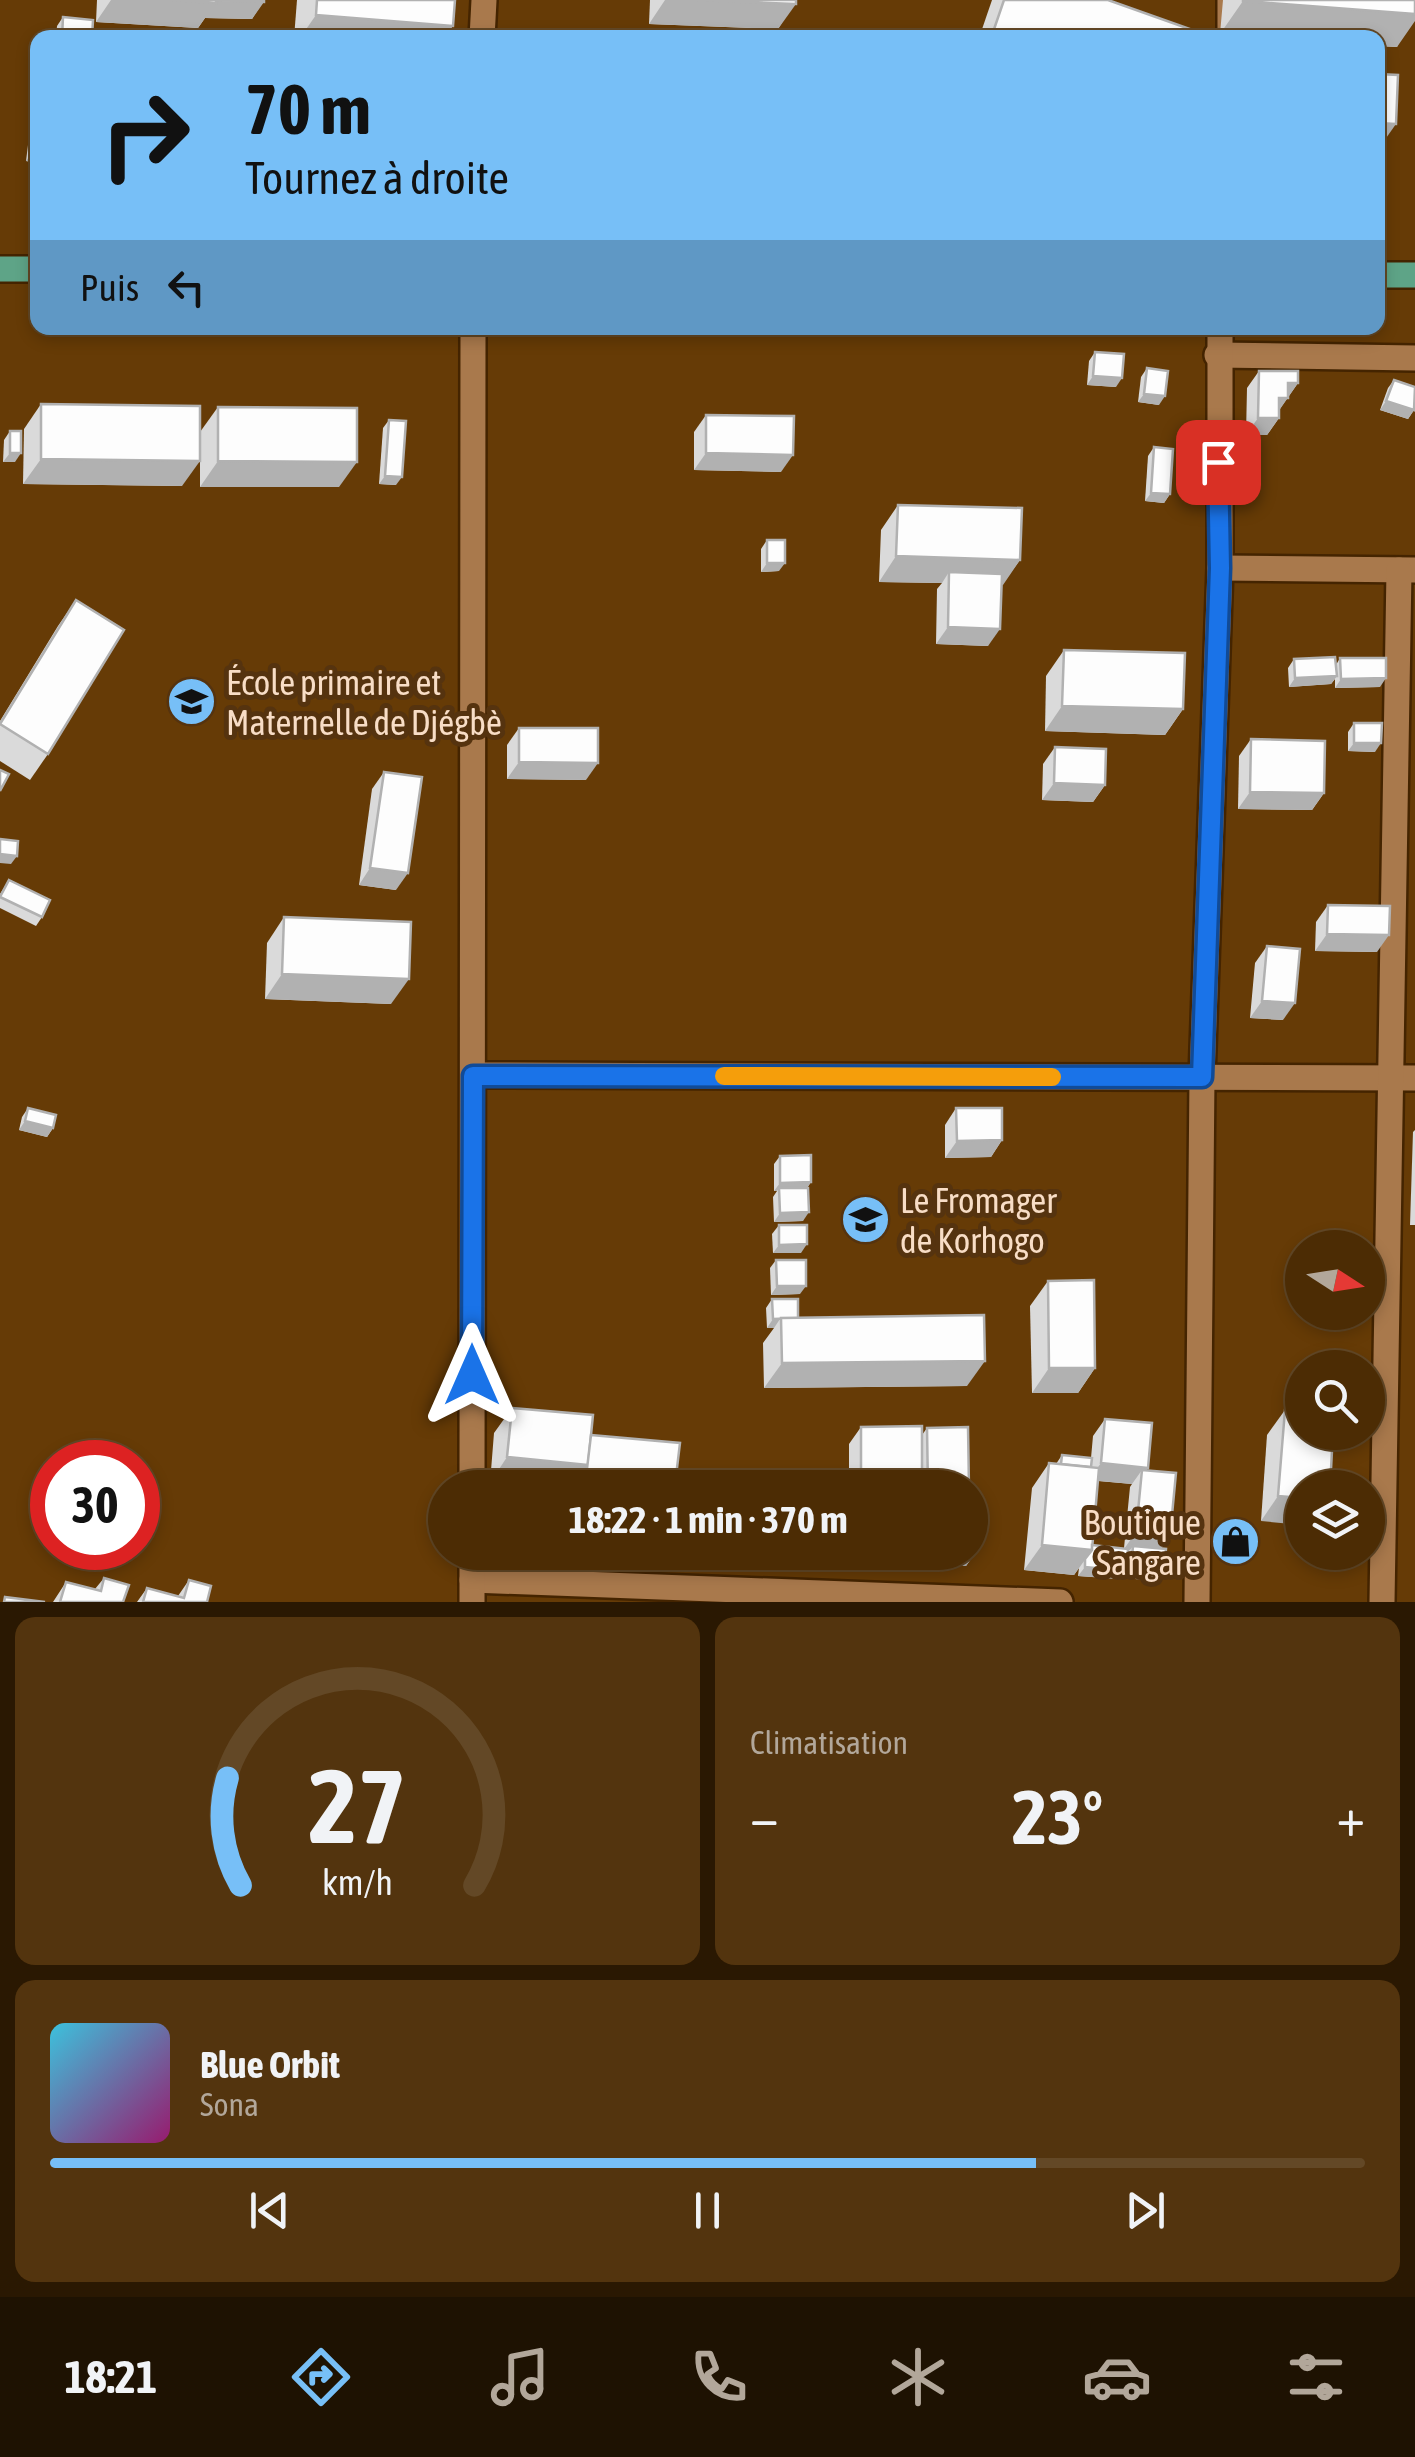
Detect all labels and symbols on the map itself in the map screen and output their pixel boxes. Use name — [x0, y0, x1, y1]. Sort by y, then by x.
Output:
pin — [1176, 420, 1261, 505]
place label: École primaire et Maternelle de Djégbè — [226, 662, 502, 742]
school or university icon: École primaire et Maternelle de Djégbè — [165, 676, 217, 728]
place label: Le Fromager de Korhogo — [900, 1180, 1057, 1260]
school or university icon: Le Fromager de Korhogo — [839, 1194, 891, 1246]
north arrow — [1285, 1230, 1385, 1330]
position arrow — [420, 1323, 524, 1427]
speed limit sign: 30 — [30, 1440, 160, 1570]
place label: Boutique Sangare — [1084, 1502, 1201, 1582]
shop icon: Boutique Sangare — [1210, 1516, 1262, 1568]

